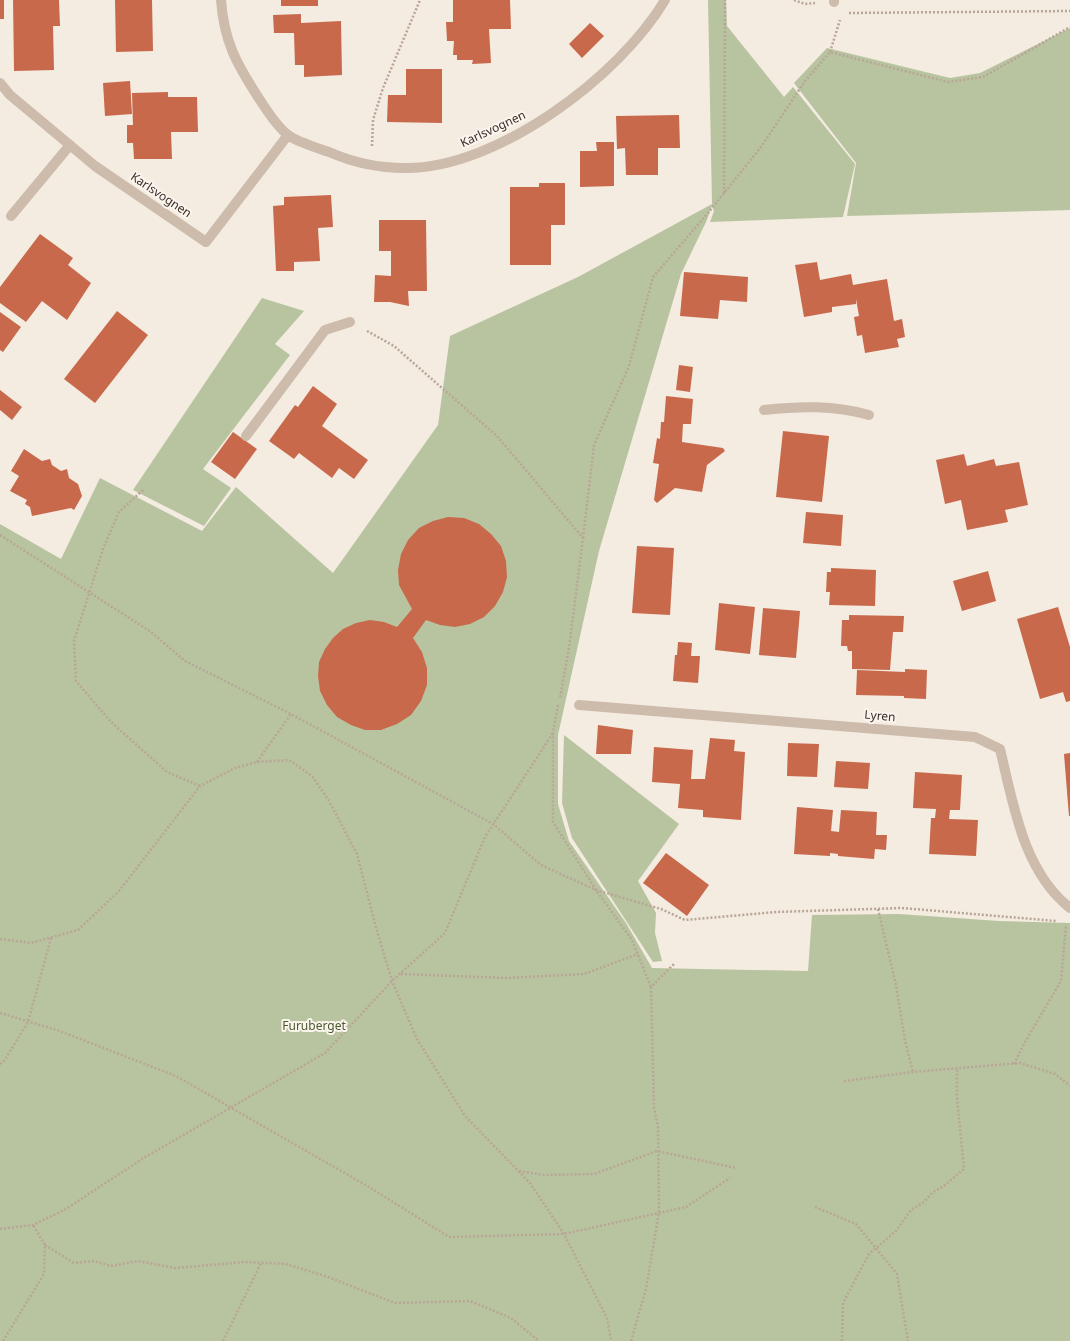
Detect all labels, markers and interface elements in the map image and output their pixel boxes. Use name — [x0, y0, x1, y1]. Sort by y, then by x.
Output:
street label: Karlsvognen — [457, 106, 528, 151]
street label: Karlsvognen — [127, 168, 195, 221]
street label: Lyren — [864, 706, 896, 725]
park label: Furuberget — [282, 1017, 346, 1034]

